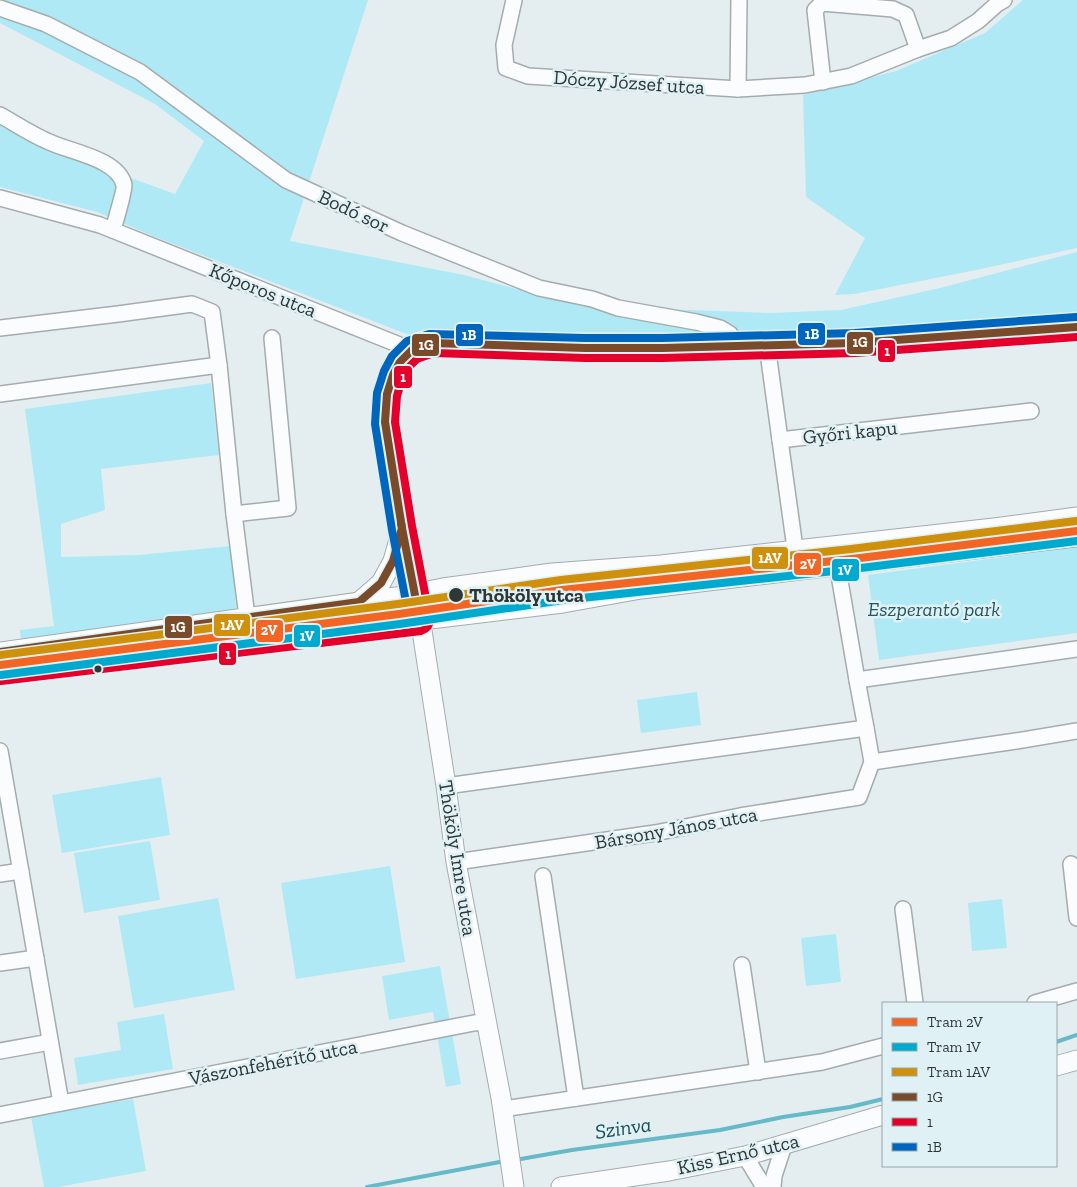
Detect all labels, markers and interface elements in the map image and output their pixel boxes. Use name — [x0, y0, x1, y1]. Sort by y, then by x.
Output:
street label: Dóczy József utca — [553, 65, 706, 99]
street label: Bodó sor — [315, 184, 393, 238]
street label: Kőporos utca — [206, 258, 320, 323]
line badge: 1B — [797, 322, 826, 346]
line badge: 1B — [455, 323, 484, 347]
text: 1B — [805, 326, 819, 343]
text: 1B — [462, 327, 476, 344]
line badge: 1G — [846, 331, 874, 355]
line badge: 1G — [411, 333, 440, 357]
text: 1G — [852, 334, 868, 351]
text: 1G — [418, 337, 434, 354]
line badge: 1 — [877, 339, 896, 363]
text: 1 — [884, 343, 890, 360]
line badge: 1 — [393, 365, 413, 389]
text: 1 — [400, 369, 406, 386]
street label: Győri kapu — [802, 415, 898, 449]
line badge: 1AV — [751, 546, 789, 570]
text: 1AV — [758, 550, 782, 567]
line badge: 2V — [793, 552, 822, 576]
text: 2V — [800, 556, 817, 573]
line badge: 1V — [831, 558, 860, 582]
text: 1V — [838, 562, 853, 579]
place label: Thököly utca — [469, 583, 584, 607]
marker: Thököly utca — [447, 586, 465, 604]
park label: Eszperantó park — [868, 597, 1000, 621]
line badge: 1AV — [213, 613, 251, 637]
line badge: 1G — [164, 615, 193, 639]
text: 1AV — [220, 617, 244, 634]
text: 1G — [170, 619, 186, 636]
line badge: 2V — [255, 619, 284, 643]
text: 2V — [261, 622, 278, 639]
line badge: 1V — [293, 624, 321, 648]
text: 1V — [300, 628, 315, 645]
line badge: 1 — [218, 642, 237, 666]
text: 1 — [225, 646, 231, 663]
unlabelled marker — [93, 664, 103, 674]
street label: Thököly Imre utca — [434, 779, 482, 938]
street label: Bársony János utca — [593, 802, 760, 854]
legend — [882, 1002, 1057, 1167]
text: Tram 2V — [927, 1013, 983, 1031]
street label: Vászonfehérítő utca — [186, 1034, 360, 1090]
text: Tram 1V — [927, 1038, 981, 1056]
text: Tram 1AV — [927, 1063, 990, 1081]
text: 1G — [927, 1088, 943, 1106]
water label: Szinva — [593, 1111, 653, 1144]
text: 1 — [927, 1113, 933, 1131]
street label: Kiss Ernő utca — [675, 1128, 802, 1180]
text: 1B — [927, 1138, 942, 1156]

